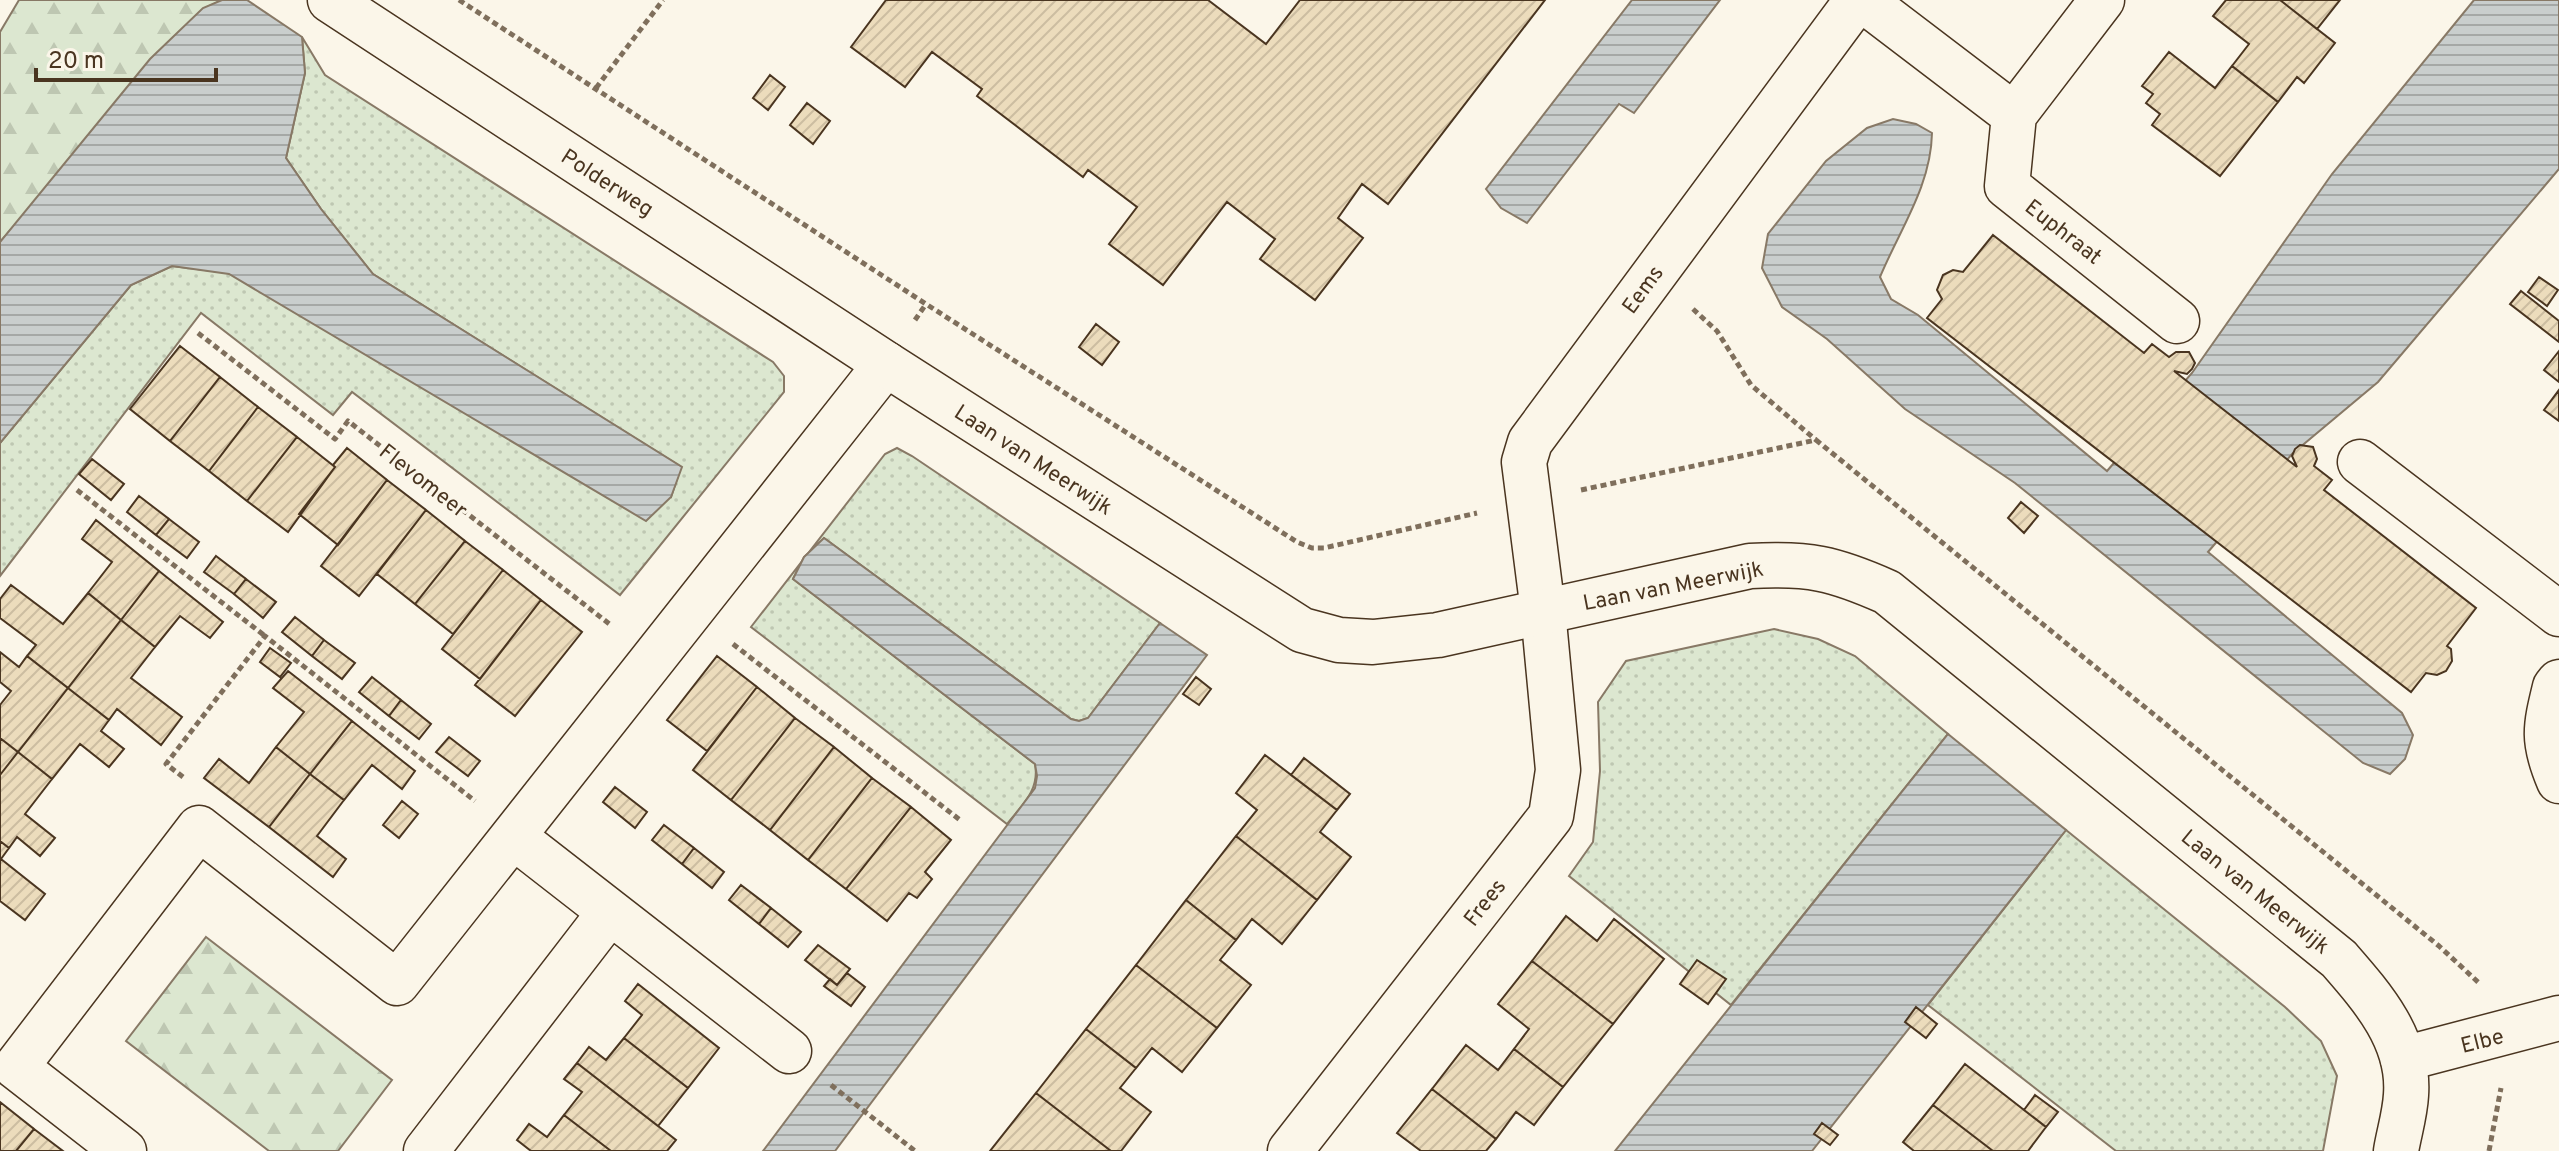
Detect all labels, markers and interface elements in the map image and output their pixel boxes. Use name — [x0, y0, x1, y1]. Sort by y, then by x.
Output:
scale bar — [36, 32, 216, 82]
text: 20 m — [48, 47, 104, 77]
street label: Polderweg — [555, 144, 658, 224]
street label: Euphraat — [2019, 195, 2106, 271]
street label: Eems — [1617, 261, 1671, 320]
street label: Laan van Meerwijk — [948, 400, 1117, 522]
street label: Flevomeer — [373, 439, 472, 525]
street label: Laan van Meerwijk — [1581, 557, 1766, 618]
street label: Laan van Meerwijk — [2175, 825, 2334, 961]
street label: Frees — [1459, 874, 1513, 933]
street label: Elbe — [2458, 1024, 2507, 1061]

